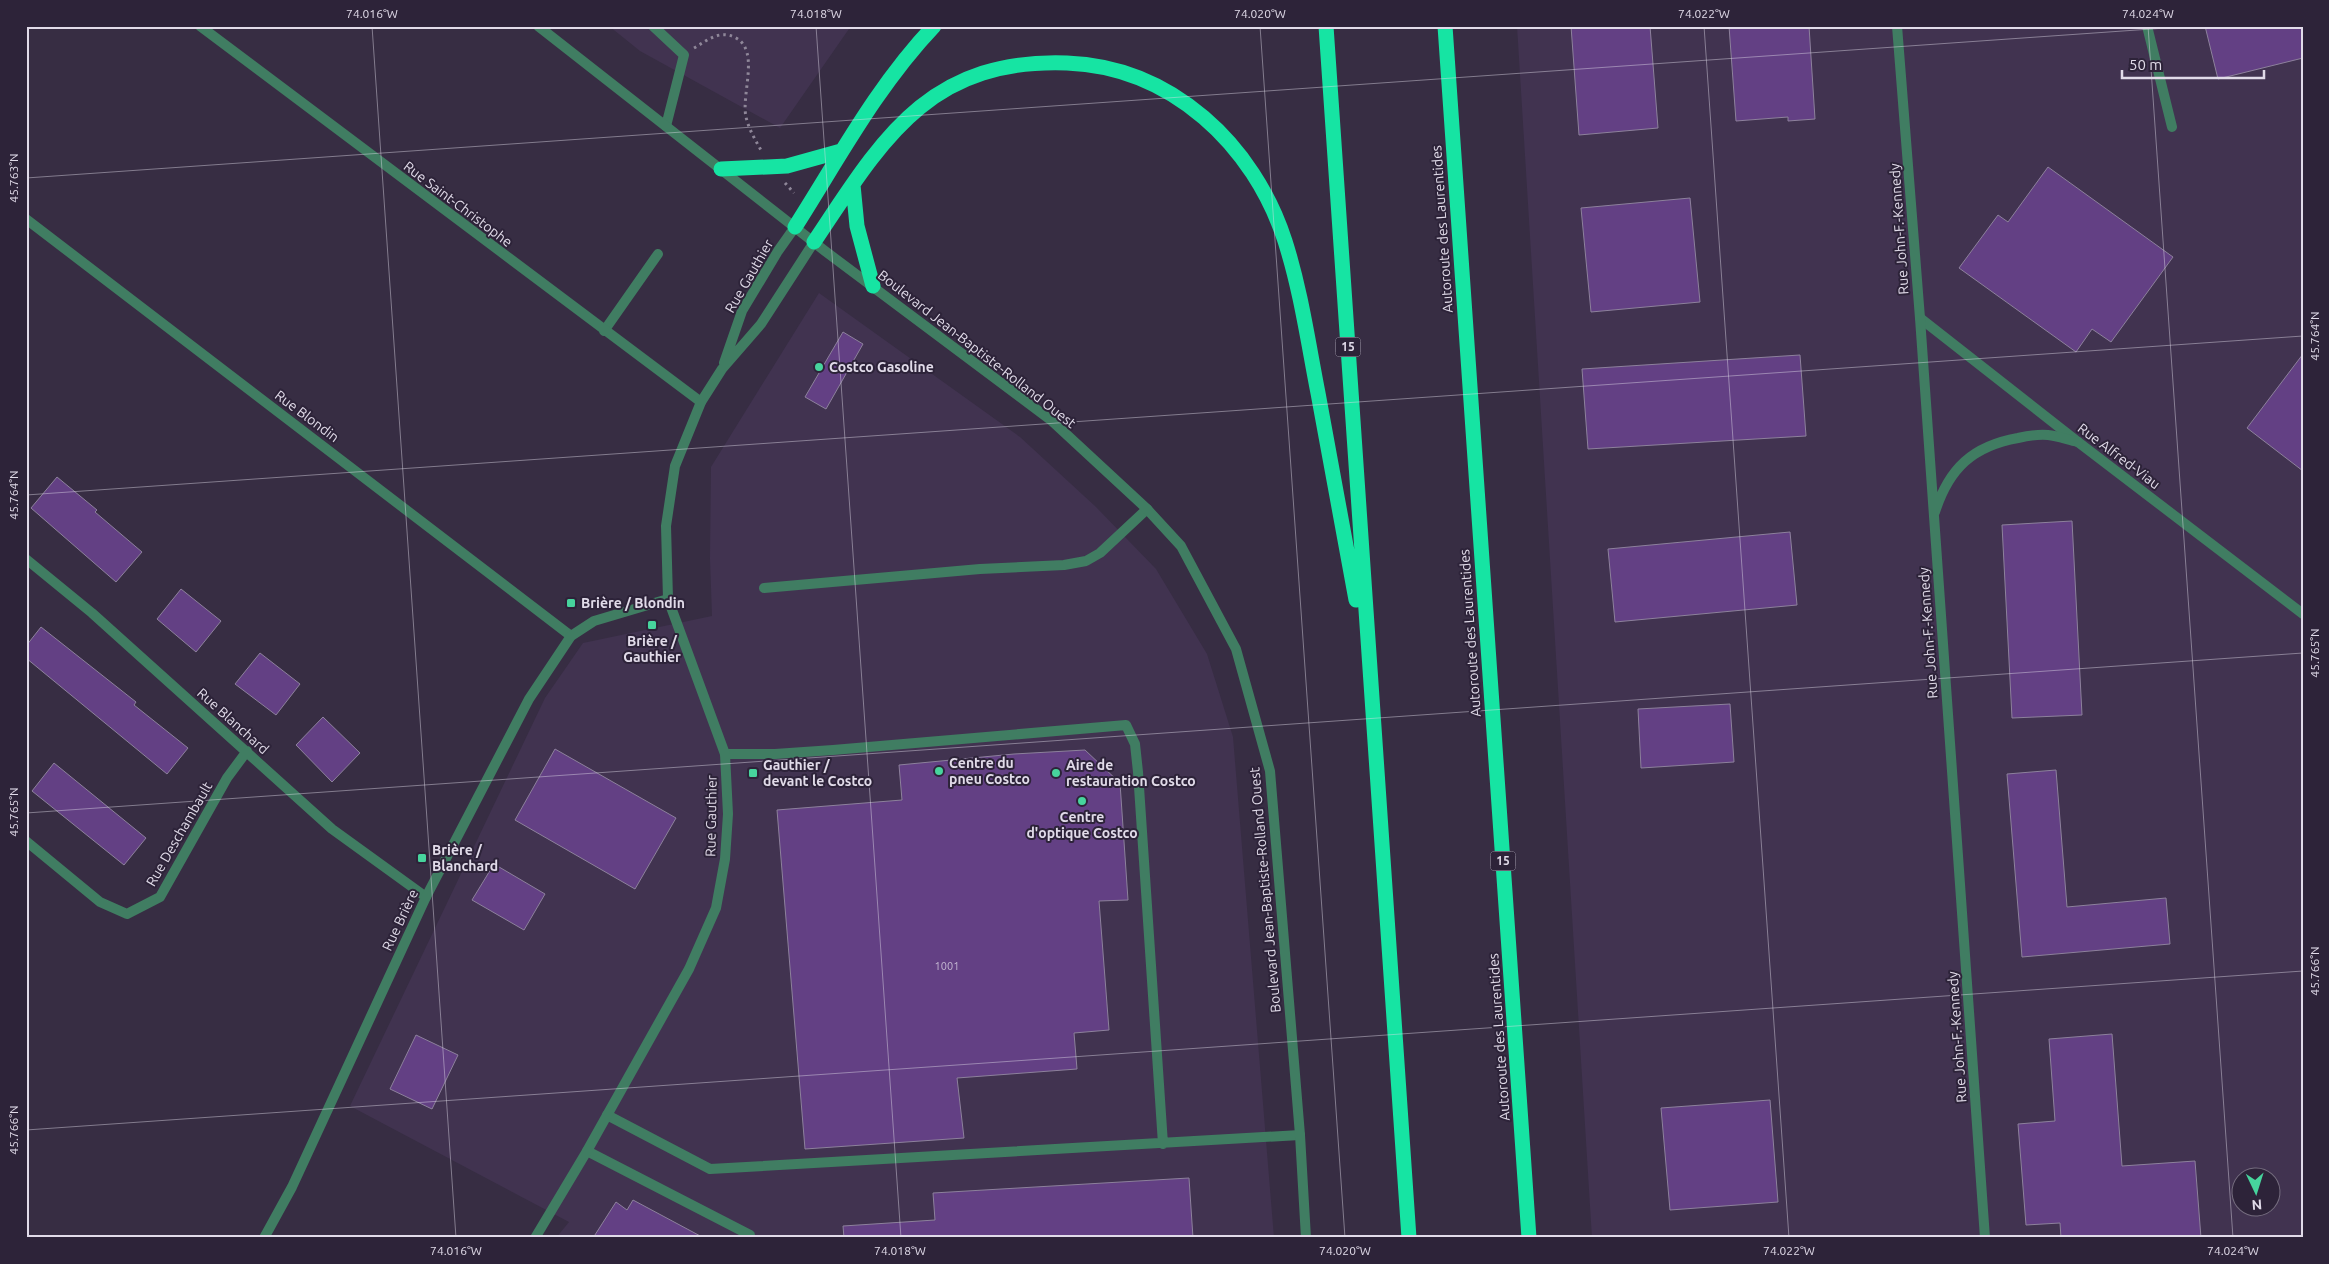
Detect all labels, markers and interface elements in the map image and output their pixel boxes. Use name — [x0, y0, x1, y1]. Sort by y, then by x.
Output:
text: 74.016°W — [346, 7, 398, 20]
text: 74.018°W — [790, 7, 842, 20]
text: 74.020°W — [1234, 7, 1286, 20]
text: 74.022°W — [1678, 7, 1730, 20]
text: 74.024°W — [2122, 7, 2174, 20]
scale bar — [2122, 48, 2264, 80]
text: 50 m — [2129, 56, 2162, 73]
street label: Autoroute des Laurentides — [1428, 145, 1456, 313]
text: 45.763°N — [7, 153, 20, 203]
street label: Rue Saint-Christophe — [401, 158, 515, 250]
street label: Rue John-F.-Kennedy — [1886, 163, 1912, 295]
street label: Rue Gauthier — [722, 236, 777, 316]
street label: Boulevard Jean-Baptiste-Rolland Ouest — [875, 267, 1079, 431]
text: 45.764°N — [2308, 311, 2321, 361]
road number: 15 — [1336, 338, 1360, 357]
place label: Costco Gasoline — [829, 359, 934, 375]
marker: Costco Gasoline — [813, 361, 825, 373]
street label: Rue Blondin — [272, 387, 342, 445]
street label: Rue Alfred-Viau — [2075, 420, 2163, 492]
text: 45.764°N — [7, 470, 20, 520]
street label: Autoroute des Laurentides — [1456, 549, 1484, 717]
street label: Rue John-F.-Kennedy — [1915, 567, 1941, 699]
place label: Brière / Blondin — [581, 595, 685, 611]
marker: Brière / Blondin — [565, 597, 577, 609]
marker: Brière / Gauthier — [646, 619, 658, 631]
text: 45.765°N — [2308, 628, 2321, 678]
place label: Brière / Gauthier — [623, 633, 681, 665]
street label: Rue Blanchard — [194, 685, 272, 757]
place label: Centre du pneu Costco — [949, 755, 1030, 787]
place label: Gauthier / devant le Costco — [763, 757, 872, 789]
place label: Aire de restauration Costco — [1066, 757, 1196, 789]
marker: Centre du pneu Costco — [933, 765, 945, 777]
street label: Boulevard Jean-Baptiste-Rolland Ouest — [1246, 766, 1284, 1013]
marker: Gauthier / devant le Costco — [747, 767, 759, 779]
marker: Aire de restauration Costco — [1050, 767, 1062, 779]
street label: Rue Gauthier — [702, 774, 720, 857]
street label: Rue Deschambault — [143, 779, 216, 889]
text: 45.765°N — [7, 787, 20, 837]
marker: Centre d'optique Costco — [1076, 795, 1088, 807]
place label: Centre d'optique Costco — [1026, 809, 1138, 841]
place label: Brière / Blanchard — [432, 842, 498, 874]
road number: 15 — [1490, 851, 1516, 870]
marker: Brière / Blanchard — [416, 852, 428, 864]
street label: Rue Brière — [379, 887, 421, 953]
text: 45.766°N — [2308, 946, 2321, 996]
street label: Autoroute des Laurentides — [1485, 953, 1513, 1121]
house number: 1001 — [935, 960, 959, 972]
street label: Rue John-F.-Kennedy — [1944, 971, 1970, 1103]
text: 45.766°N — [7, 1105, 20, 1155]
north arrow — [2232, 1166, 2282, 1216]
text: N — [2251, 1197, 2263, 1213]
text: 74.016°W — [430, 1244, 482, 1257]
text: 74.018°W — [874, 1244, 926, 1257]
text: 74.020°W — [1319, 1244, 1371, 1257]
text: 74.022°W — [1763, 1244, 1815, 1257]
text: 74.024°W — [2207, 1244, 2259, 1257]

